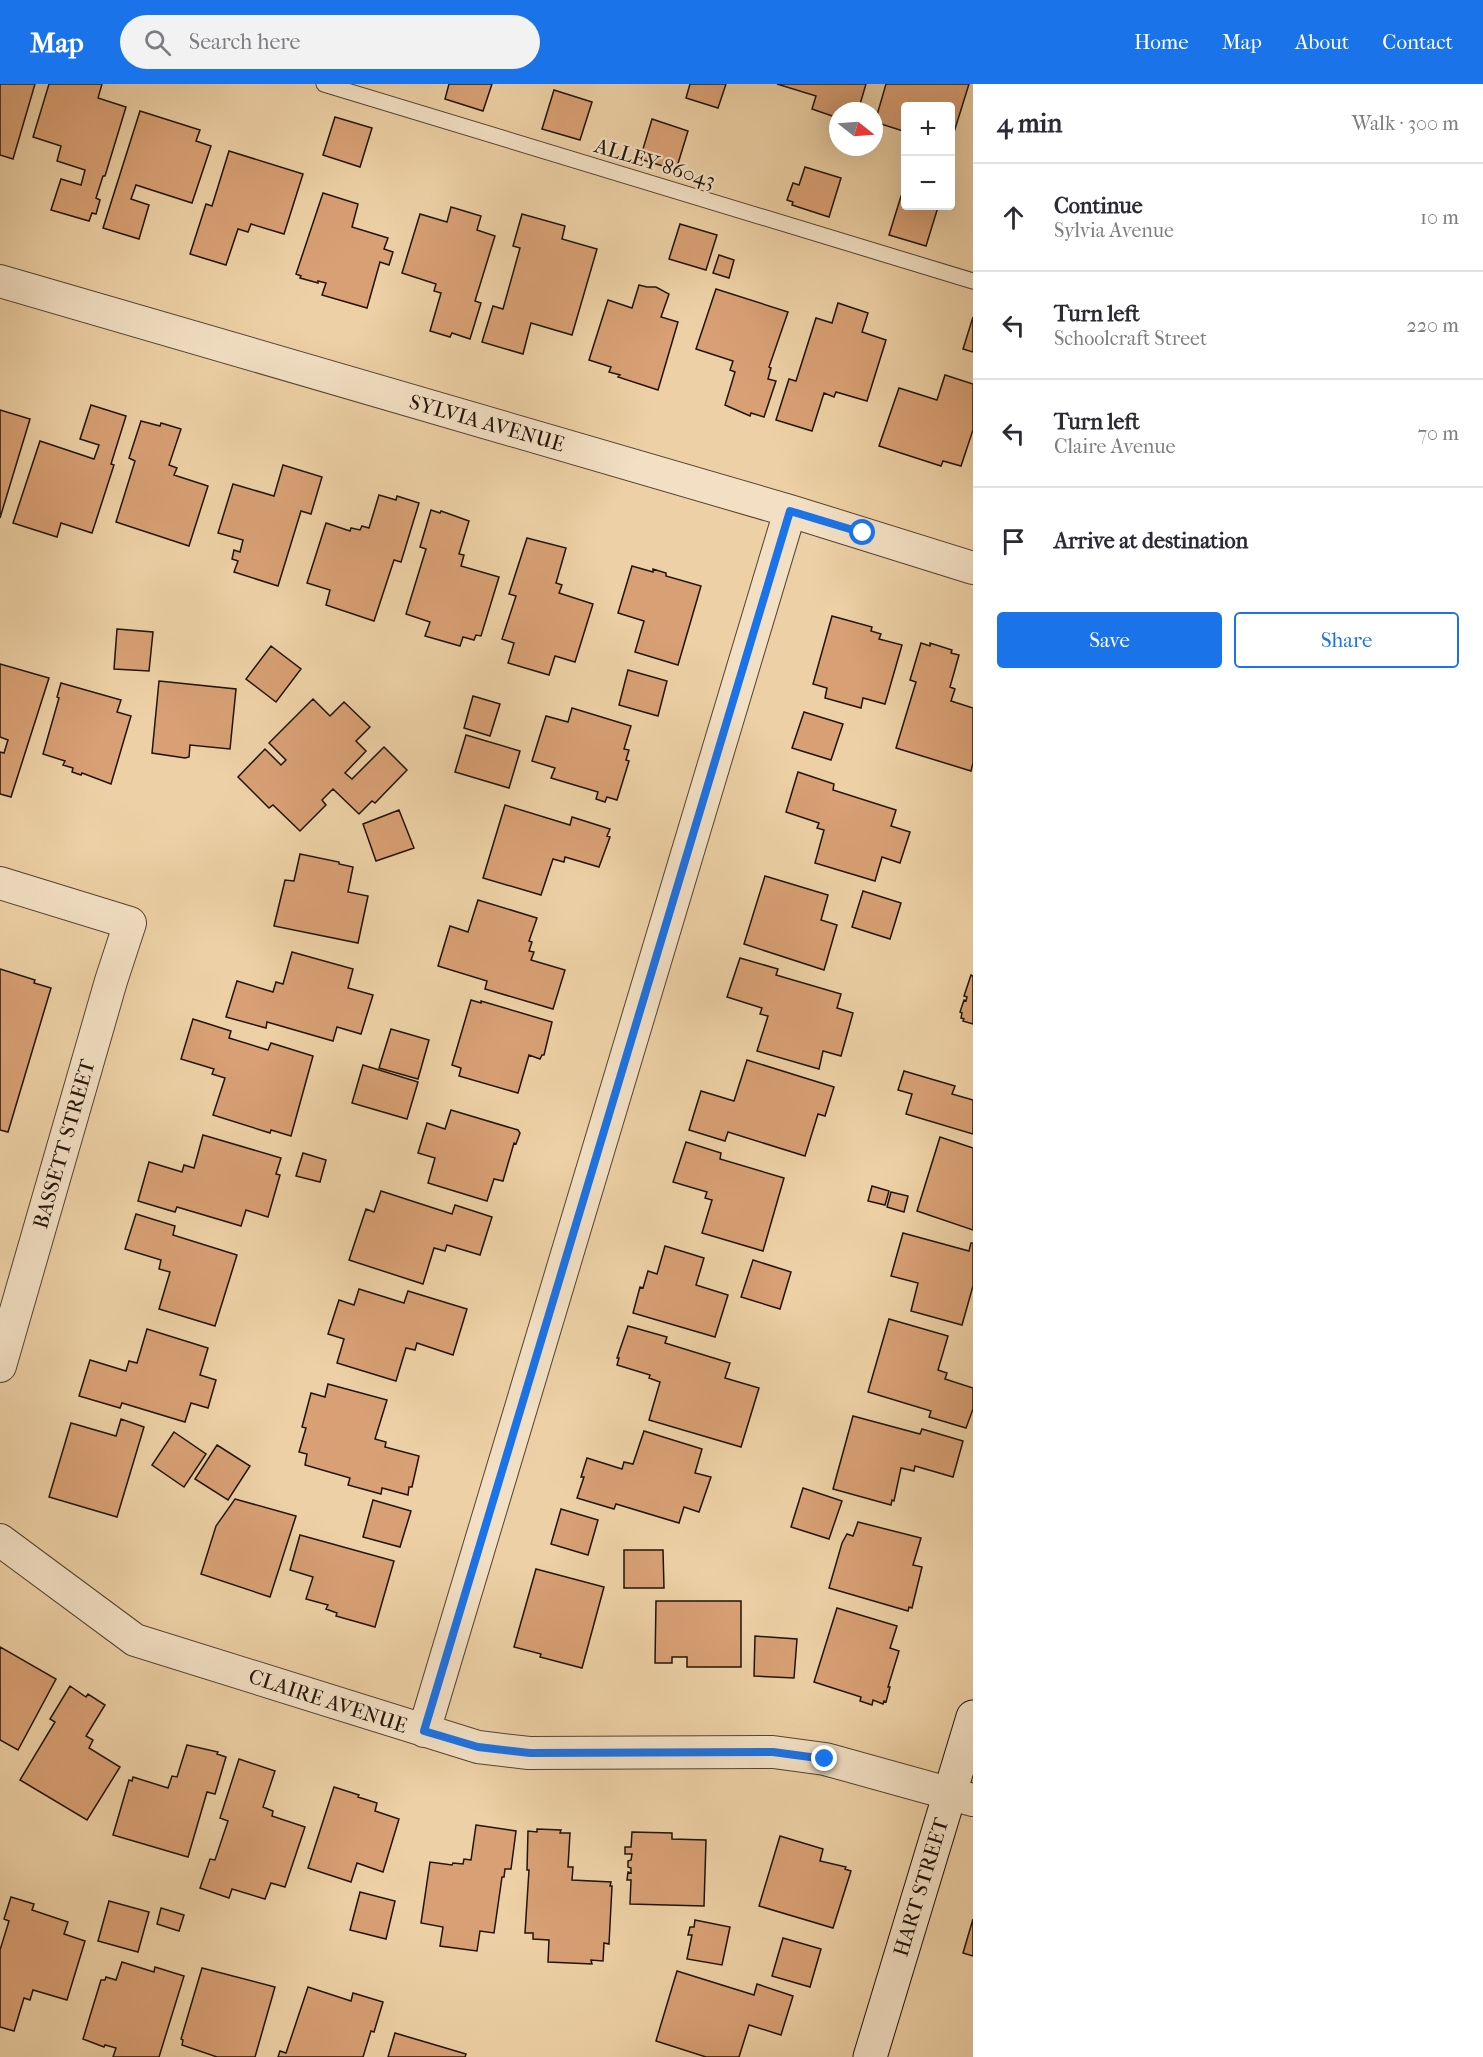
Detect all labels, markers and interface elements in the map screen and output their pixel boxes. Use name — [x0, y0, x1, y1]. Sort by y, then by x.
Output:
search box — [120, 15, 540, 69]
text: Map — [30, 26, 84, 59]
icon: search — [141, 26, 174, 59]
text: Search here — [189, 29, 300, 55]
text: Home — [1134, 30, 1189, 54]
text: Map — [1222, 30, 1262, 54]
text: About — [1295, 30, 1349, 54]
text: Contact — [1382, 30, 1453, 54]
north arrow — [829, 102, 883, 156]
map controls — [901, 102, 955, 210]
button: + — [901, 102, 955, 156]
text: 4 min — [997, 108, 1062, 139]
text: Walk · 300 m — [1352, 112, 1459, 135]
street label: ALLEY 86043 — [591, 133, 718, 193]
button: − — [901, 156, 955, 210]
text: Continue — [1054, 193, 1143, 219]
icon: ahead — [997, 201, 1030, 234]
text: 10 m — [1420, 206, 1459, 229]
text: Sylvia Avenue — [1054, 219, 1174, 242]
text: Turn left — [1054, 301, 1140, 327]
icon: left — [997, 309, 1030, 342]
text: 220 m — [1406, 314, 1459, 337]
text: Schoolcraft Street — [1054, 327, 1207, 350]
street label: SYLVIA AVENUE — [407, 389, 568, 457]
text: Turn left — [1054, 409, 1140, 435]
icon: left — [997, 417, 1030, 450]
text: 70 m — [1417, 422, 1459, 445]
text: Claire Avenue — [1054, 435, 1175, 458]
route start — [849, 519, 875, 545]
icon: arrive — [997, 525, 1030, 558]
text: Arrive at destination — [1054, 528, 1248, 554]
button: Save — [997, 612, 1222, 668]
button: Share — [1234, 612, 1459, 668]
street label: BASSETT STREET — [28, 1056, 100, 1231]
street label: CLAIRE AVENUE — [246, 1664, 411, 1738]
route end — [811, 1745, 837, 1771]
street label: HART STREET — [889, 1814, 954, 1959]

